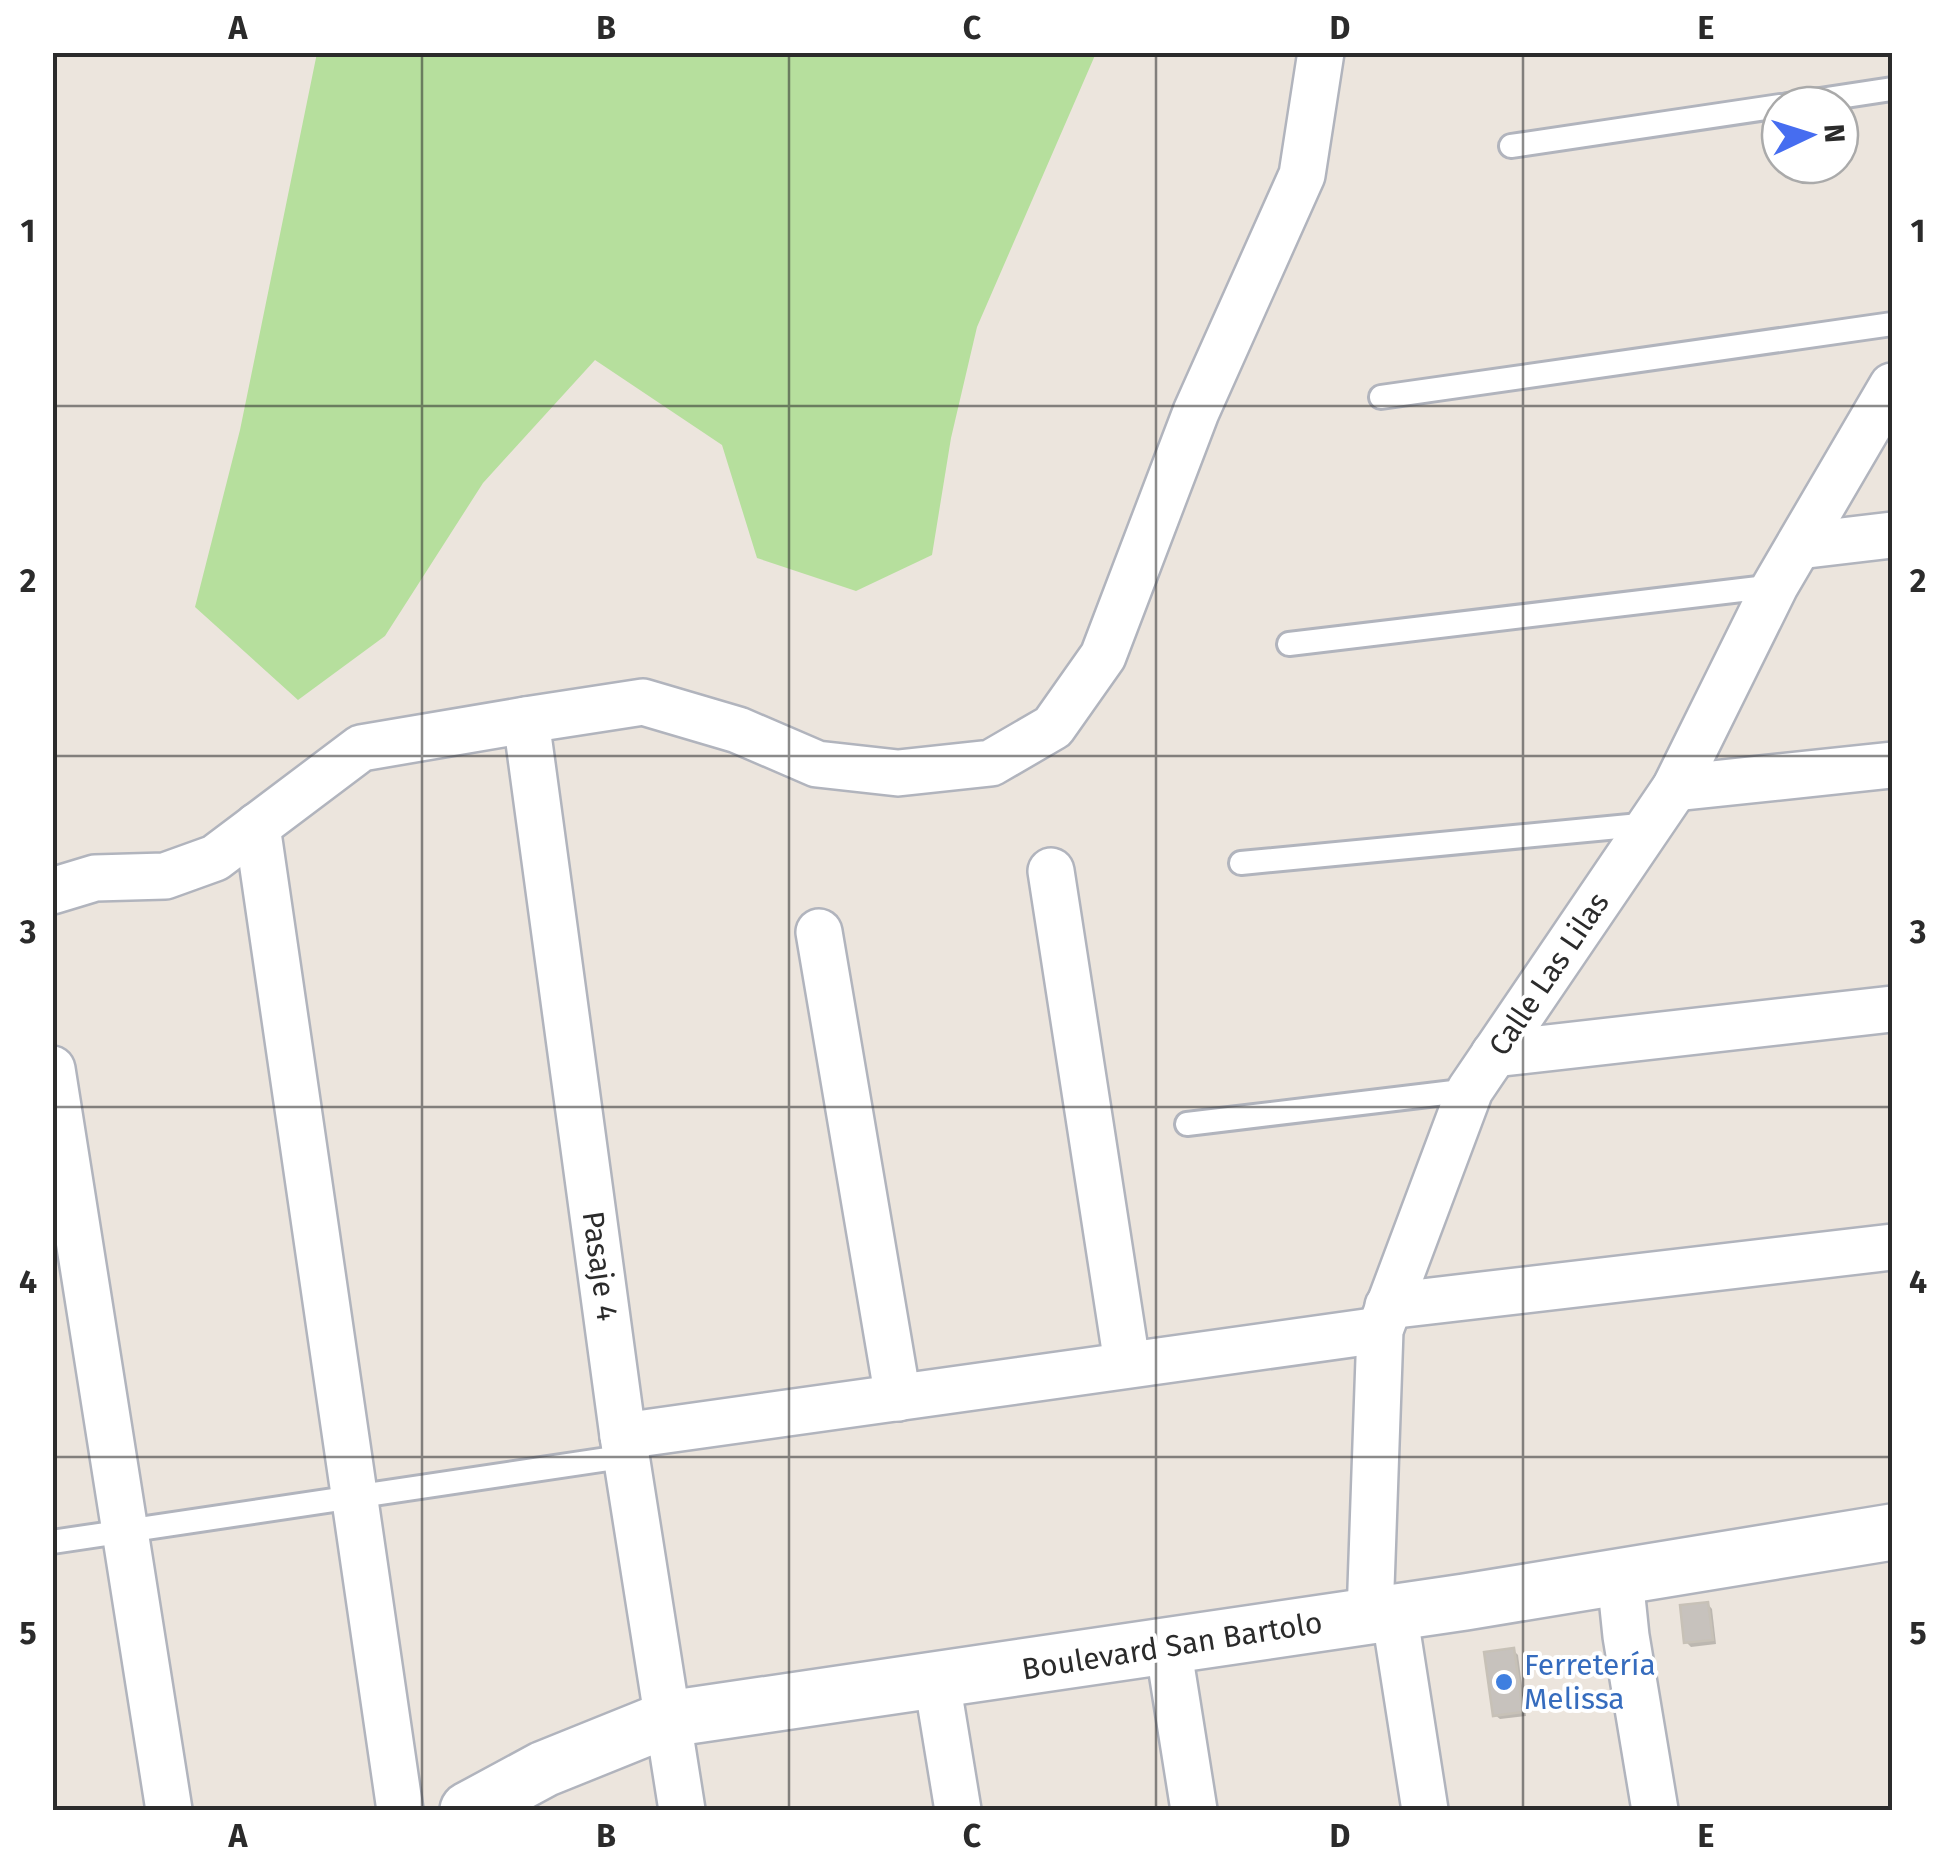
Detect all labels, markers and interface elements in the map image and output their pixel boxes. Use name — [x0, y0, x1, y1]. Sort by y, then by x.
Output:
text: A — [228, 9, 249, 47]
text: B — [596, 9, 616, 47]
text: C — [963, 9, 982, 47]
text: D — [1330, 9, 1350, 47]
text: E — [1698, 9, 1714, 47]
north arrow — [1760, 85, 1860, 185]
text: N — [1817, 123, 1852, 144]
text: 1 — [21, 212, 35, 250]
text: 1 — [1911, 212, 1925, 250]
text: 2 — [20, 562, 36, 600]
text: 2 — [1910, 562, 1926, 600]
street label: Calle Las Lilas — [1481, 886, 1617, 1062]
text: 3 — [19, 913, 36, 951]
text: 3 — [1909, 913, 1926, 951]
street label: Pasaje 4 — [575, 1209, 625, 1323]
text: 4 — [19, 1263, 37, 1301]
text: 4 — [1909, 1263, 1927, 1301]
street label: Boulevard San Bartolo — [1019, 1604, 1325, 1688]
text: 5 — [19, 1614, 37, 1652]
text: 5 — [1909, 1614, 1927, 1652]
place label: Ferretería Melissa — [1524, 1647, 1656, 1717]
marker: Ferretería Melissa — [1493, 1671, 1515, 1693]
text: A — [228, 1817, 249, 1855]
text: B — [596, 1817, 616, 1855]
text: C — [963, 1817, 982, 1855]
text: D — [1330, 1817, 1350, 1855]
text: E — [1698, 1817, 1714, 1855]

